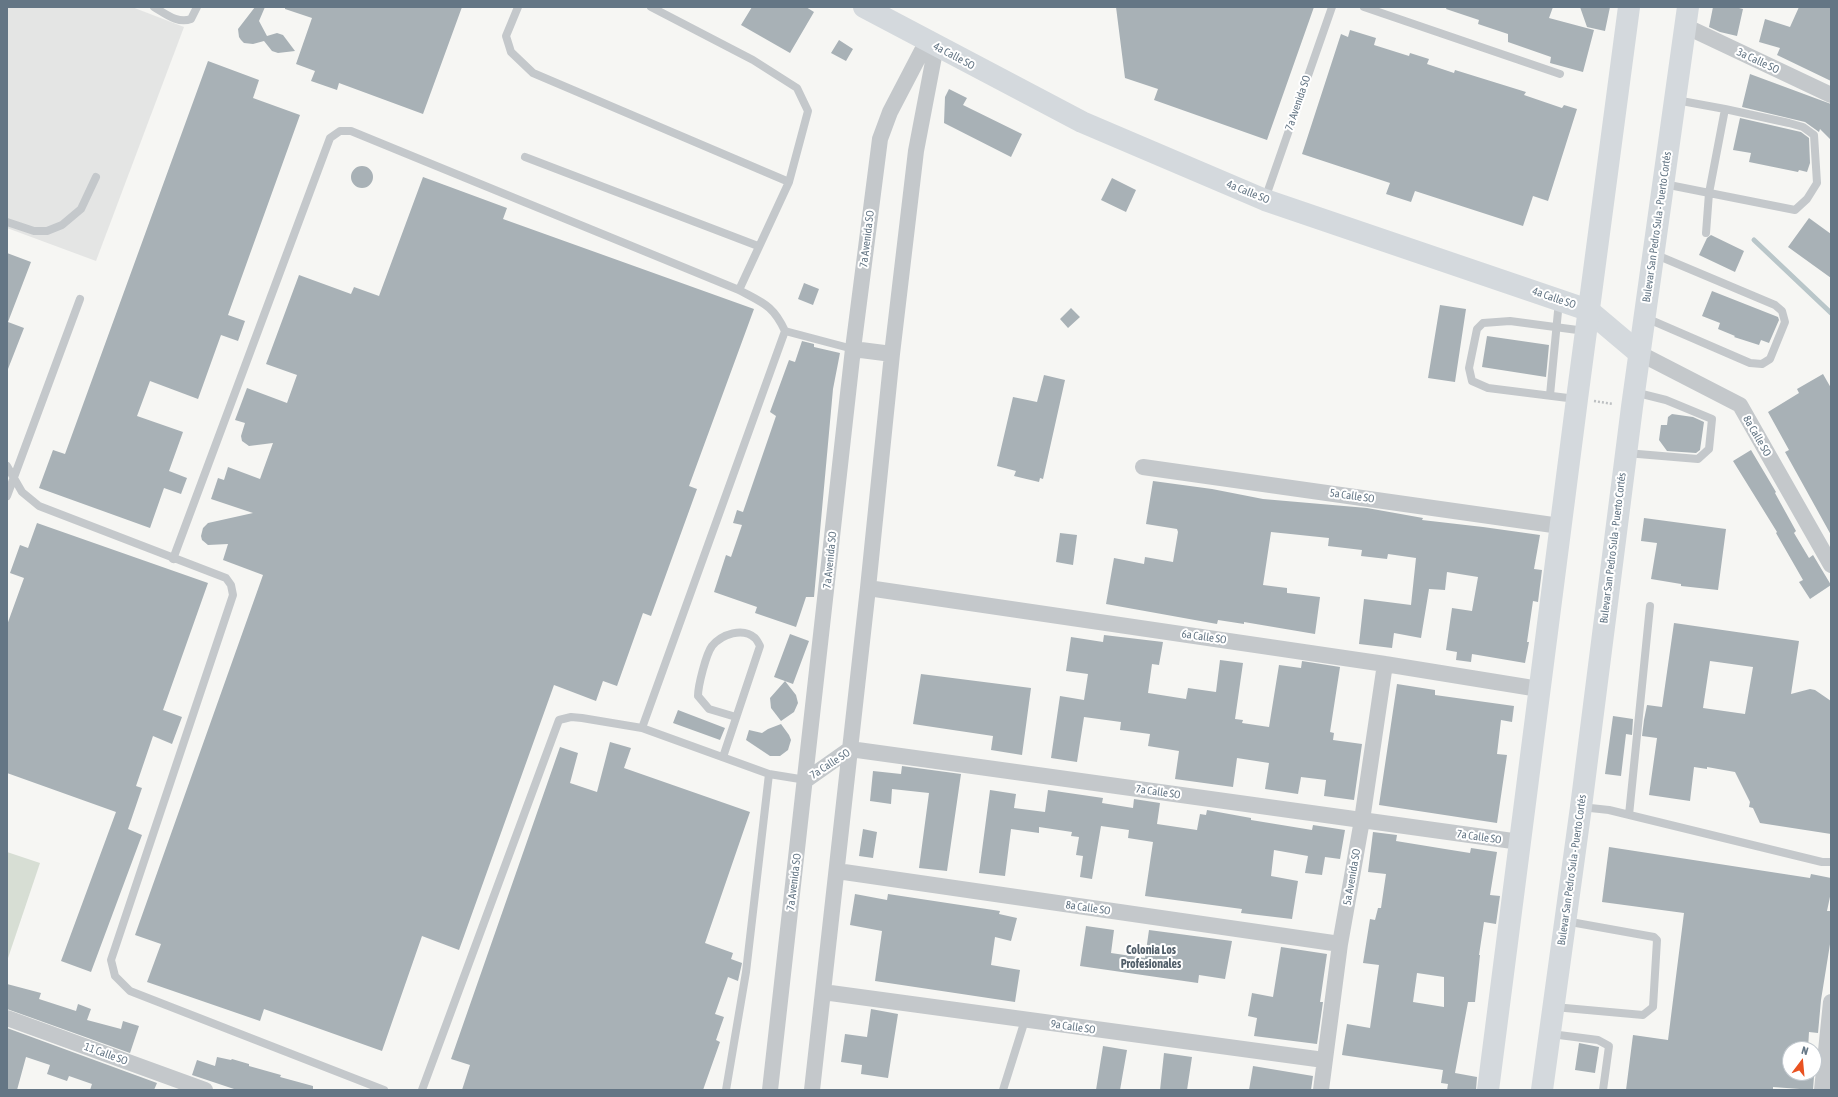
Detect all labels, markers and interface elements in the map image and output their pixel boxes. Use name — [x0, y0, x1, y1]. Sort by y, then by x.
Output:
street label: 4a Calle SO — [931, 40, 977, 72]
street label: 3a Calle SO — [1735, 45, 1781, 77]
street label: 7a Avenida SO — [1282, 74, 1314, 132]
street label: Bulevar San Pedro Sula - Puerto Cortés — [1640, 151, 1674, 303]
street label: 4a Calle SO — [1225, 177, 1271, 207]
street label: 7a Avenida SO — [857, 210, 877, 268]
street label: 4a Calle SO — [1531, 284, 1577, 312]
street label: 8a Calle SO — [1740, 413, 1774, 459]
street label: Bulevar San Pedro Sula - Puerto Cortés — [1597, 472, 1629, 624]
street label: 5a Calle SO — [1329, 486, 1375, 506]
street label: 7a Avenida SO — [820, 531, 840, 589]
street label: 6a Calle SO — [1181, 627, 1227, 647]
street label: 7a Calle SO — [807, 746, 853, 782]
street label: 7a Calle SO — [1135, 782, 1181, 802]
street label: Bulevar San Pedro Sula - Puerto Cortés — [1555, 794, 1589, 946]
street label: 7a Calle SO — [1456, 827, 1502, 847]
street label: 5a Avenida SO — [1341, 848, 1363, 906]
street label: 7a Avenida SO — [784, 853, 804, 911]
street label: 8a Calle SO — [1065, 898, 1111, 918]
district label: Colonia Los Profesionales — [1121, 943, 1181, 971]
street label: 9a Calle SO — [1050, 1017, 1096, 1037]
street label: 11 Calle SO — [83, 1040, 129, 1068]
north arrow — [1782, 1041, 1822, 1081]
text: N — [1800, 1044, 1810, 1057]

